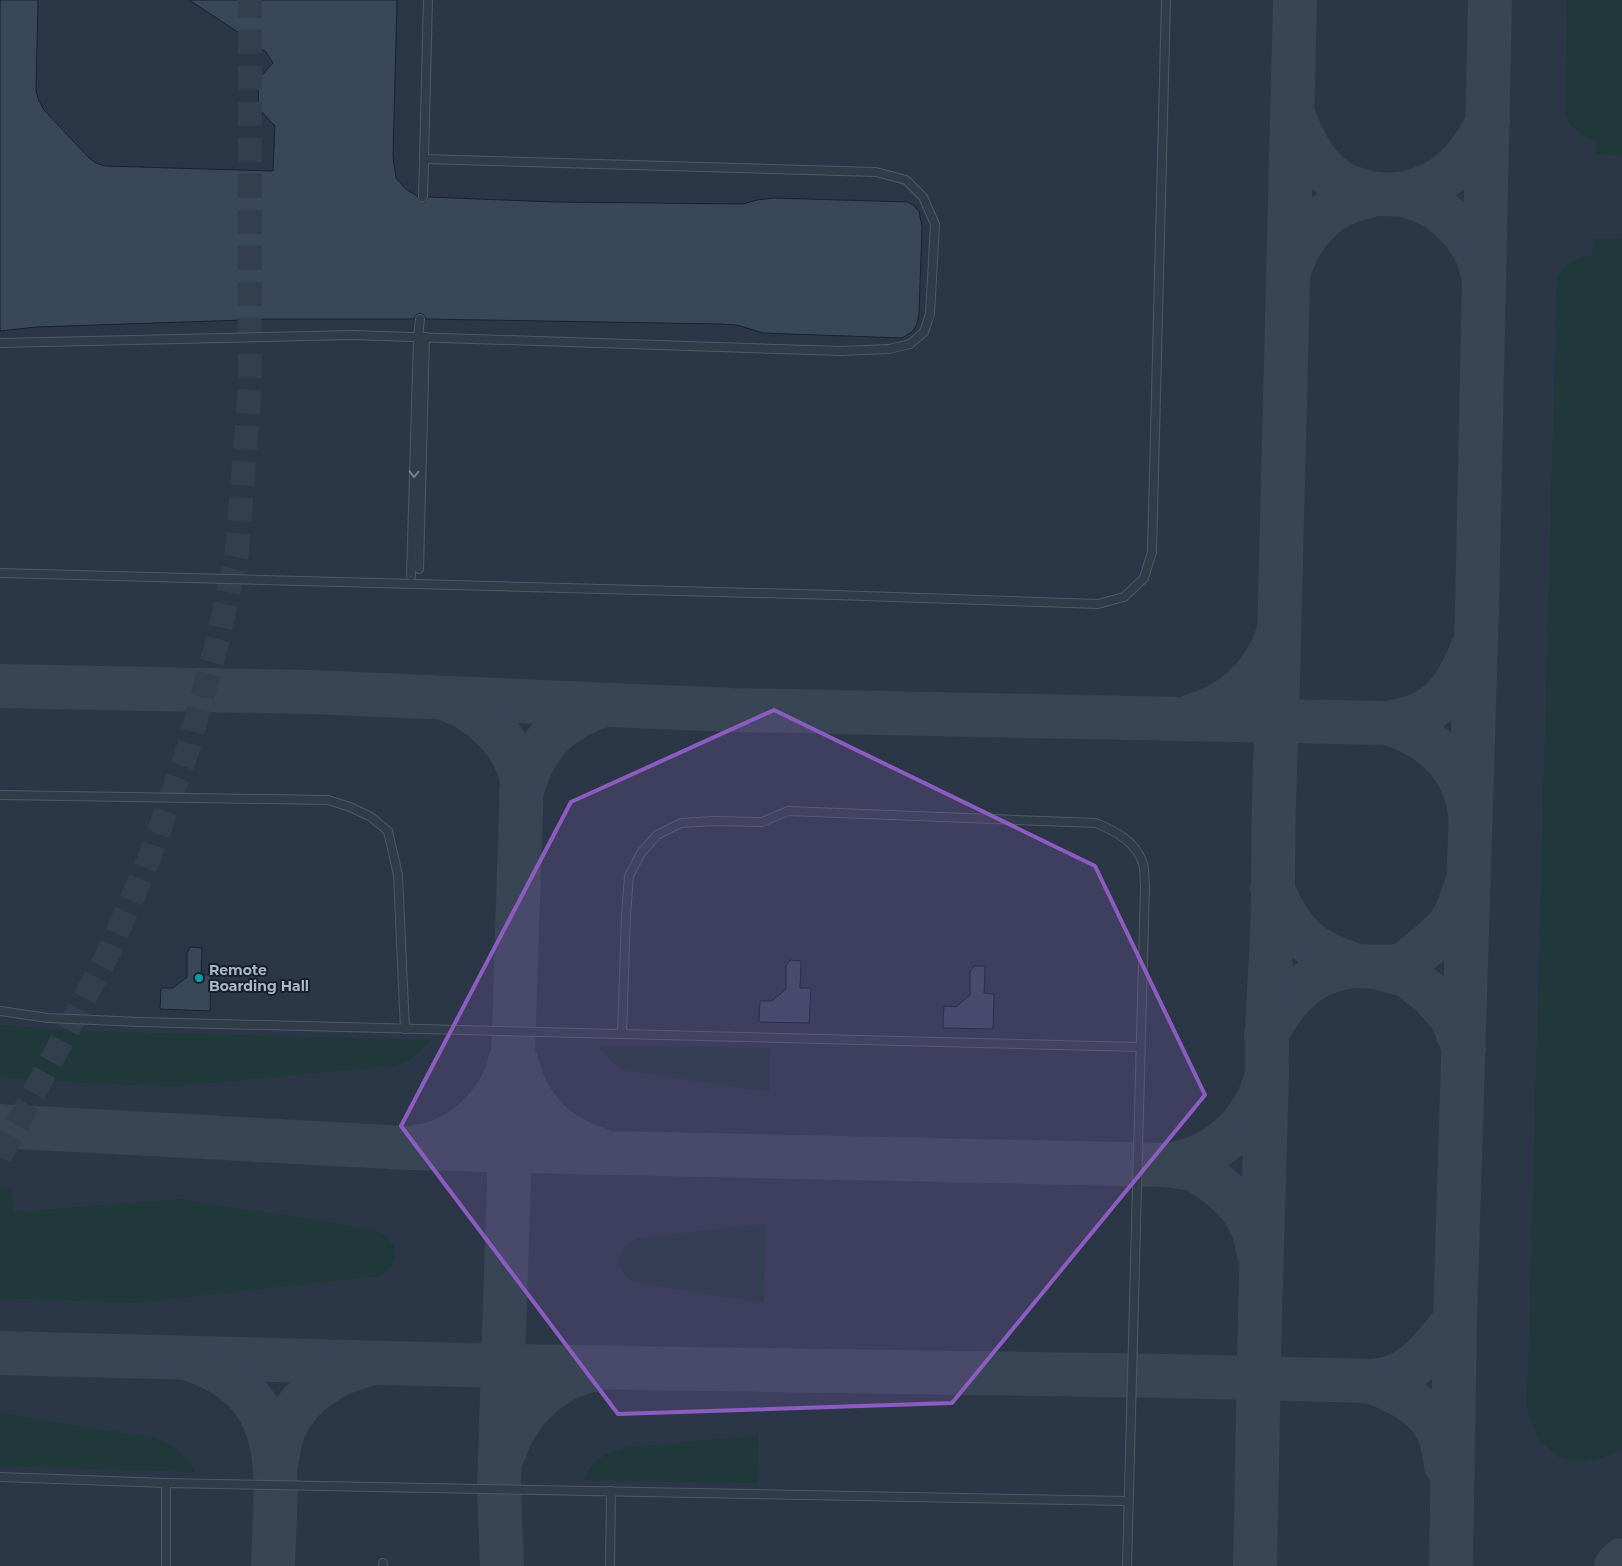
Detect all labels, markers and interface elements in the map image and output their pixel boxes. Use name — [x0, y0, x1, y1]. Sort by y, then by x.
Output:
one-way arrow — [409, 470, 419, 478]
place label: Remote Boarding Hall — [209, 961, 309, 995]
marker: Remote Boarding Hall — [193, 972, 205, 984]

